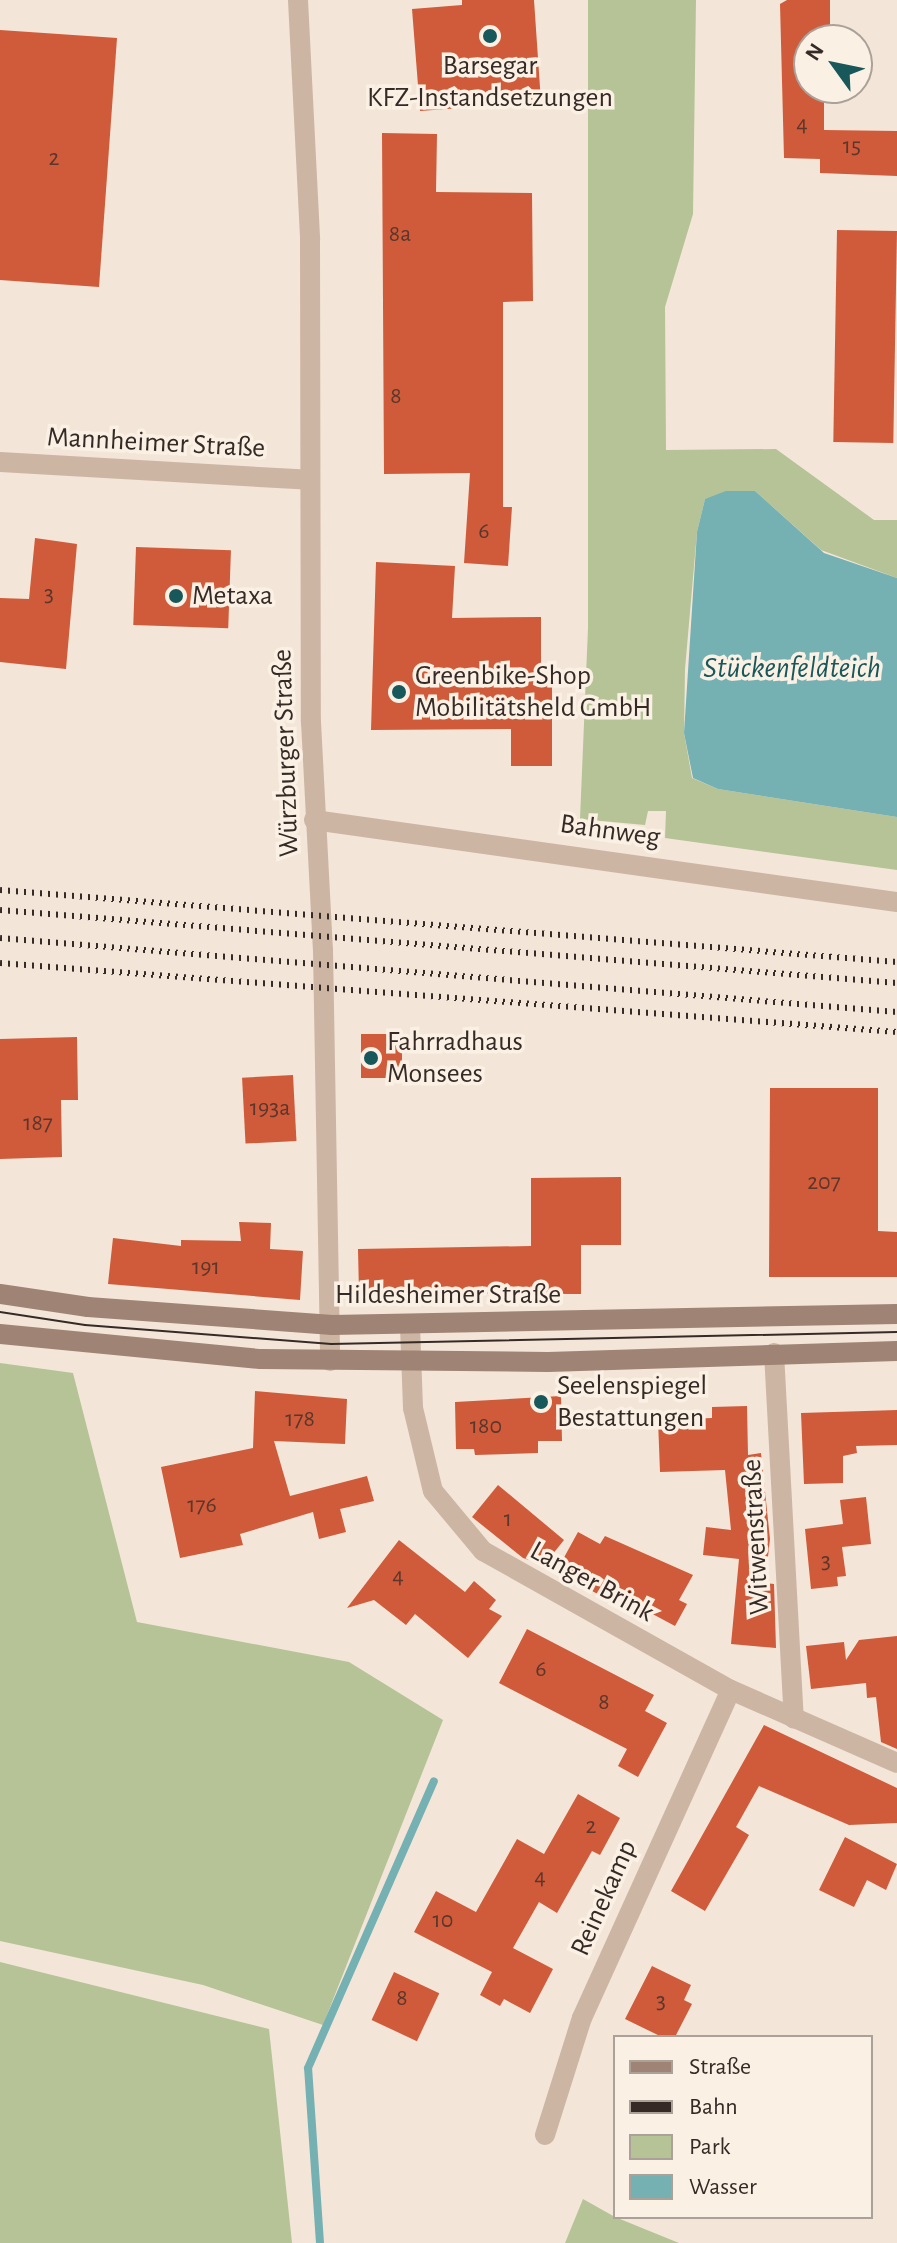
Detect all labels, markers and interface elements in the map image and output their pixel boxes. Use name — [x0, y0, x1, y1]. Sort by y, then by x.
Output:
north arrow — [793, 24, 873, 104]
marker: Barsegar KFZ-Instandsetzungen — [481, 27, 499, 45]
text: N — [801, 40, 828, 64]
place label: Barsegar KFZ-Instandsetzungen — [367, 49, 613, 115]
house number: 4 — [796, 111, 808, 139]
house number: 15 — [843, 133, 861, 161]
house number: 2 — [49, 145, 59, 173]
house number: 8a — [389, 221, 411, 249]
house number: 8 — [390, 383, 402, 411]
street label: Mannheimer Straße — [46, 421, 266, 465]
house number: 6 — [478, 518, 490, 546]
place label: Metaxa — [192, 579, 273, 613]
house number: 3 — [44, 581, 54, 609]
marker: Metaxa — [167, 587, 185, 605]
street label: Würzburger Straße — [266, 648, 306, 858]
water label: Stückenfeldteich — [703, 650, 881, 686]
place label: Greenbike-Shop Mobilitätsheld GmbH — [415, 659, 651, 725]
marker: Greenbike-Shop Mobilitätsheld GmbH — [390, 683, 408, 701]
street label: Bahnweg — [558, 807, 662, 855]
place label: Fahrradhaus Monsees — [387, 1025, 523, 1091]
marker: Fahrradhaus Monsees — [362, 1049, 380, 1067]
house number: 193a — [250, 1095, 290, 1123]
house number: 187 — [23, 1110, 53, 1138]
house number: 207 — [807, 1169, 841, 1197]
house number: 191 — [192, 1254, 220, 1282]
street label: Hildesheimer Straße — [335, 1278, 561, 1312]
place label: Seelenspiegel Bestattungen — [557, 1369, 707, 1435]
marker: Seelenspiegel Bestattungen — [532, 1393, 550, 1411]
house number: 178 — [285, 1406, 315, 1434]
house number: 180 — [470, 1413, 502, 1441]
street label: Witwenstraße — [735, 1458, 777, 1616]
house number: 176 — [187, 1492, 217, 1520]
house number: 1 — [504, 1506, 512, 1534]
street label: Langer Brink — [524, 1534, 660, 1630]
house number: 3 — [821, 1548, 831, 1576]
house number: 4 — [392, 1563, 404, 1591]
house number: 6 — [535, 1656, 547, 1684]
house number: 8 — [598, 1689, 610, 1717]
house number: 2 — [586, 1813, 596, 1841]
street label: Reinekamp — [564, 1835, 644, 1961]
house number: 4 — [534, 1864, 546, 1892]
house number: 10 — [433, 1907, 453, 1935]
house number: 8 — [396, 1985, 408, 2013]
house number: 3 — [656, 1988, 666, 2016]
legend — [613, 2035, 873, 2219]
text: Straße — [689, 2055, 751, 2079]
text: Bahn — [689, 2095, 738, 2119]
text: Park — [689, 2135, 730, 2159]
text: Wasser — [689, 2175, 757, 2199]

